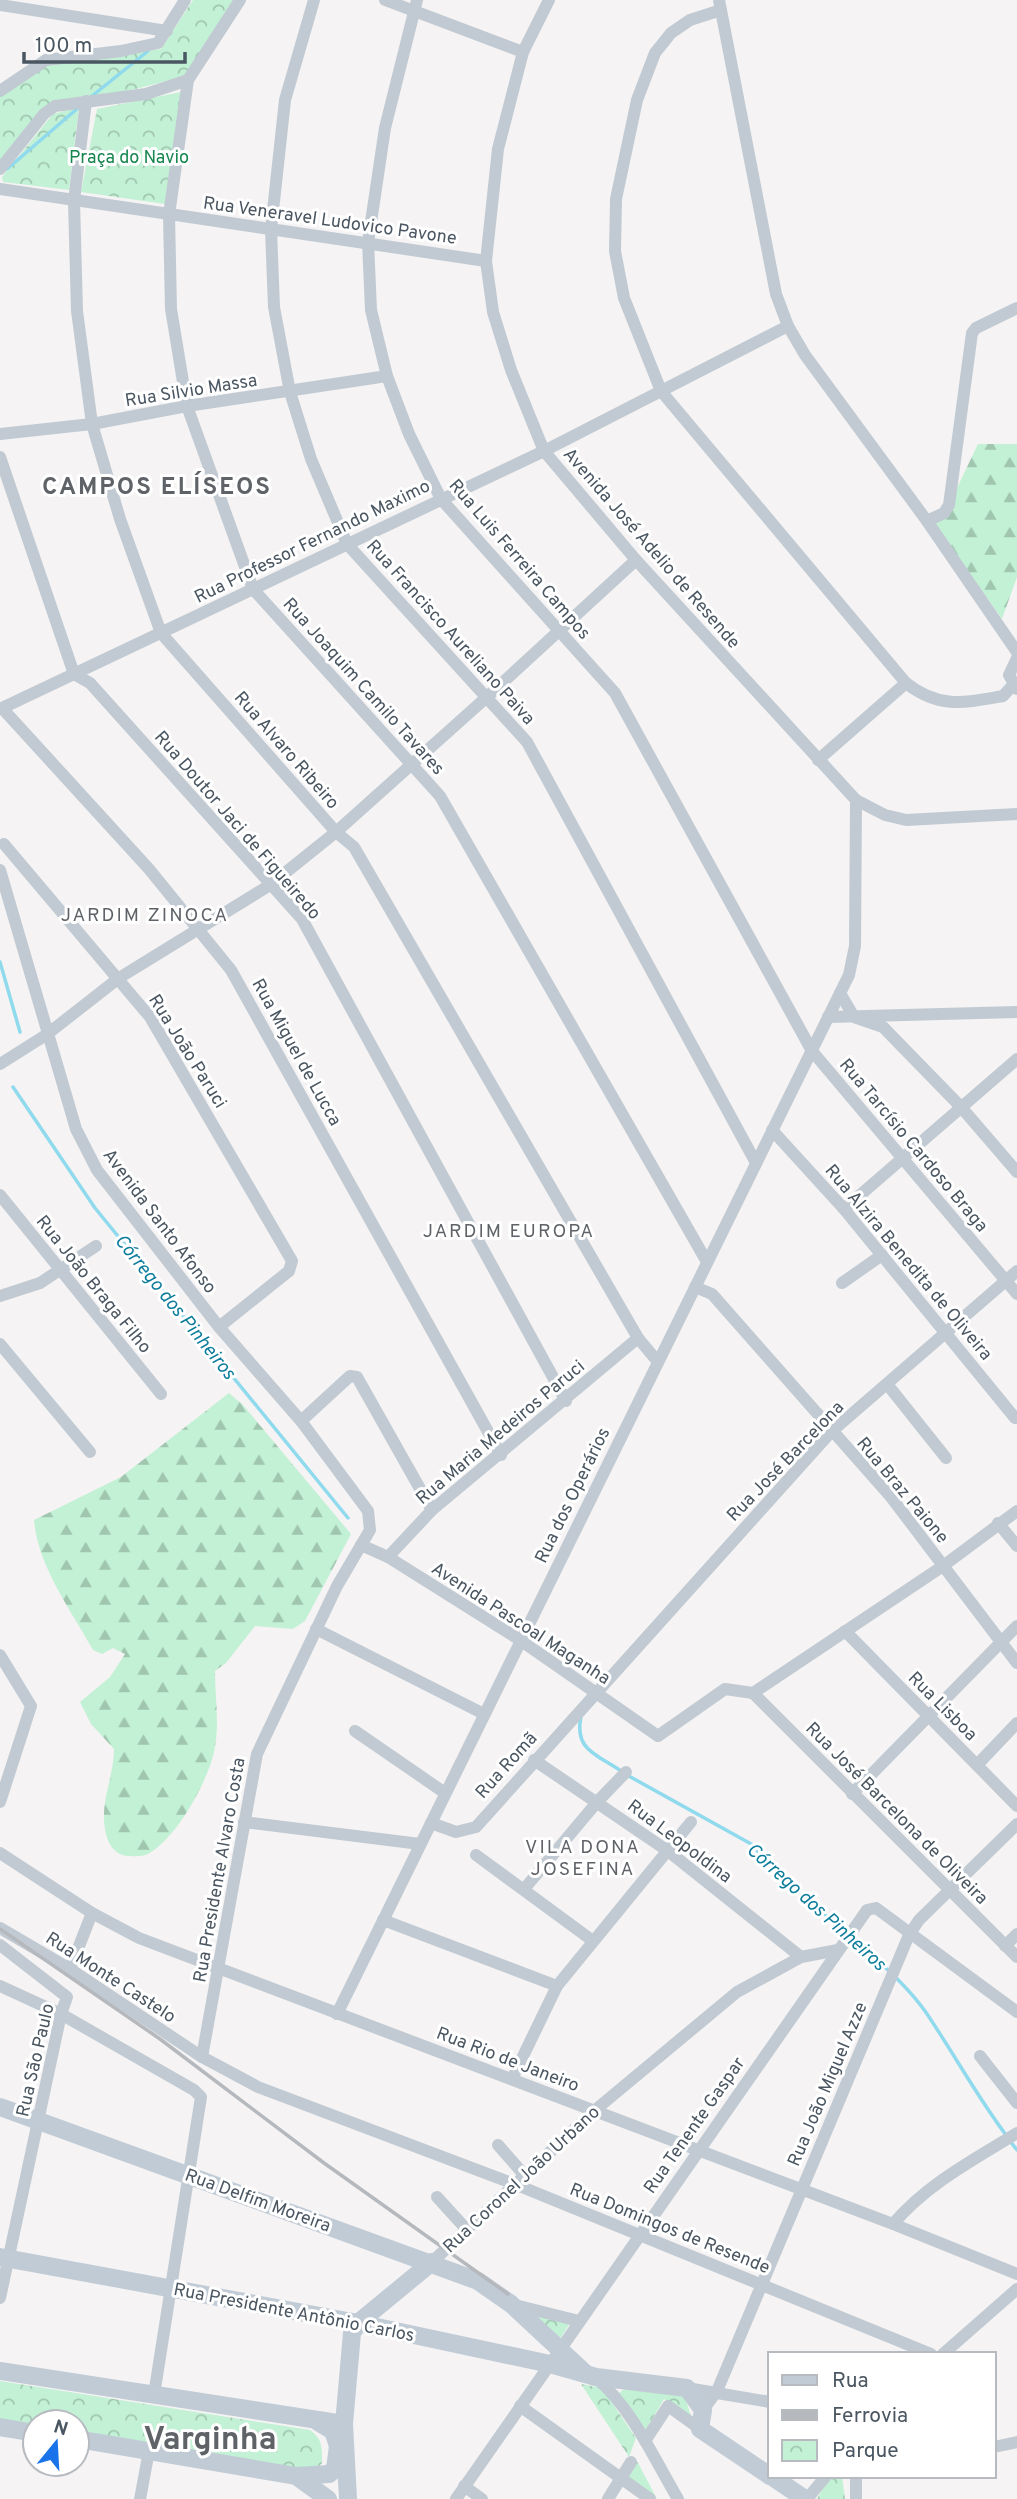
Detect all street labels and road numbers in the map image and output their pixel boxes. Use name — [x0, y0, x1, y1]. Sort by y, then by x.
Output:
street label: Rua Veneravel Ludovico Pavone — [201, 192, 458, 251]
street label: Rua Silvio Massa — [124, 370, 259, 413]
street label: Avenida José Adelio de Resende — [557, 444, 744, 654]
street label: Rua Professor Fernando Maximo — [191, 475, 434, 610]
street label: Rua Luis Ferreira Campos — [443, 475, 595, 645]
street label: Rua Francisco Aureliano Paiva — [361, 536, 539, 730]
street label: Rua Joaquim Camilo Tavares — [277, 593, 449, 781]
street label: Rua Alvaro Ribeiro — [228, 687, 343, 815]
street label: Rua Doutor Jaci de Figueiredo — [148, 727, 325, 925]
street label: Rua Miguel de Lucca — [246, 975, 346, 1130]
street label: Rua João Paruci — [142, 990, 231, 1113]
street label: Rua Tarcísio Cardoso Braga — [833, 1054, 992, 1238]
street label: Avenida Santo Afonso — [97, 1145, 221, 1299]
street label: Rua Alzira Benedita de Oliveira — [819, 1160, 997, 1366]
street label: Rua João Braga Filho — [30, 1211, 156, 1359]
street label: Rua Maria Medeiros Paruci — [412, 1356, 590, 1511]
street label: Rua José Barcelona — [723, 1397, 850, 1527]
street label: Rua dos Operários — [531, 1424, 616, 1567]
street label: Rua Braz Paione — [851, 1433, 953, 1549]
street label: Avenida Pascoal Maganha — [426, 1558, 614, 1691]
street label: Rua Lisboa — [902, 1667, 982, 1747]
street label: Rua José Barcelona de Oliveira — [800, 1718, 992, 1910]
street label: Rua Romã — [471, 1728, 543, 1804]
street label: Rua Presidente Alvaro Costa — [189, 1756, 252, 1985]
street label: Rua Leopoldina — [622, 1795, 736, 1889]
street label: Rua Monte Castelo — [41, 1928, 180, 2029]
street label: Rua João Miguel Azze — [783, 1999, 873, 2170]
street label: Rua São Paulo — [12, 2001, 61, 2119]
street label: Rua Rio de Janeiro — [433, 2023, 582, 2098]
street label: Rua Tenente Gaspar — [639, 2053, 751, 2199]
street label: Rua Coronel João Urbano — [439, 2101, 605, 2259]
street label: Rua Delfim Moreira — [181, 2164, 334, 2238]
street label: Rua Domingos de Resende — [566, 2179, 773, 2280]
street label: Rua Presidente Antônio Carlos — [171, 2279, 416, 2348]

